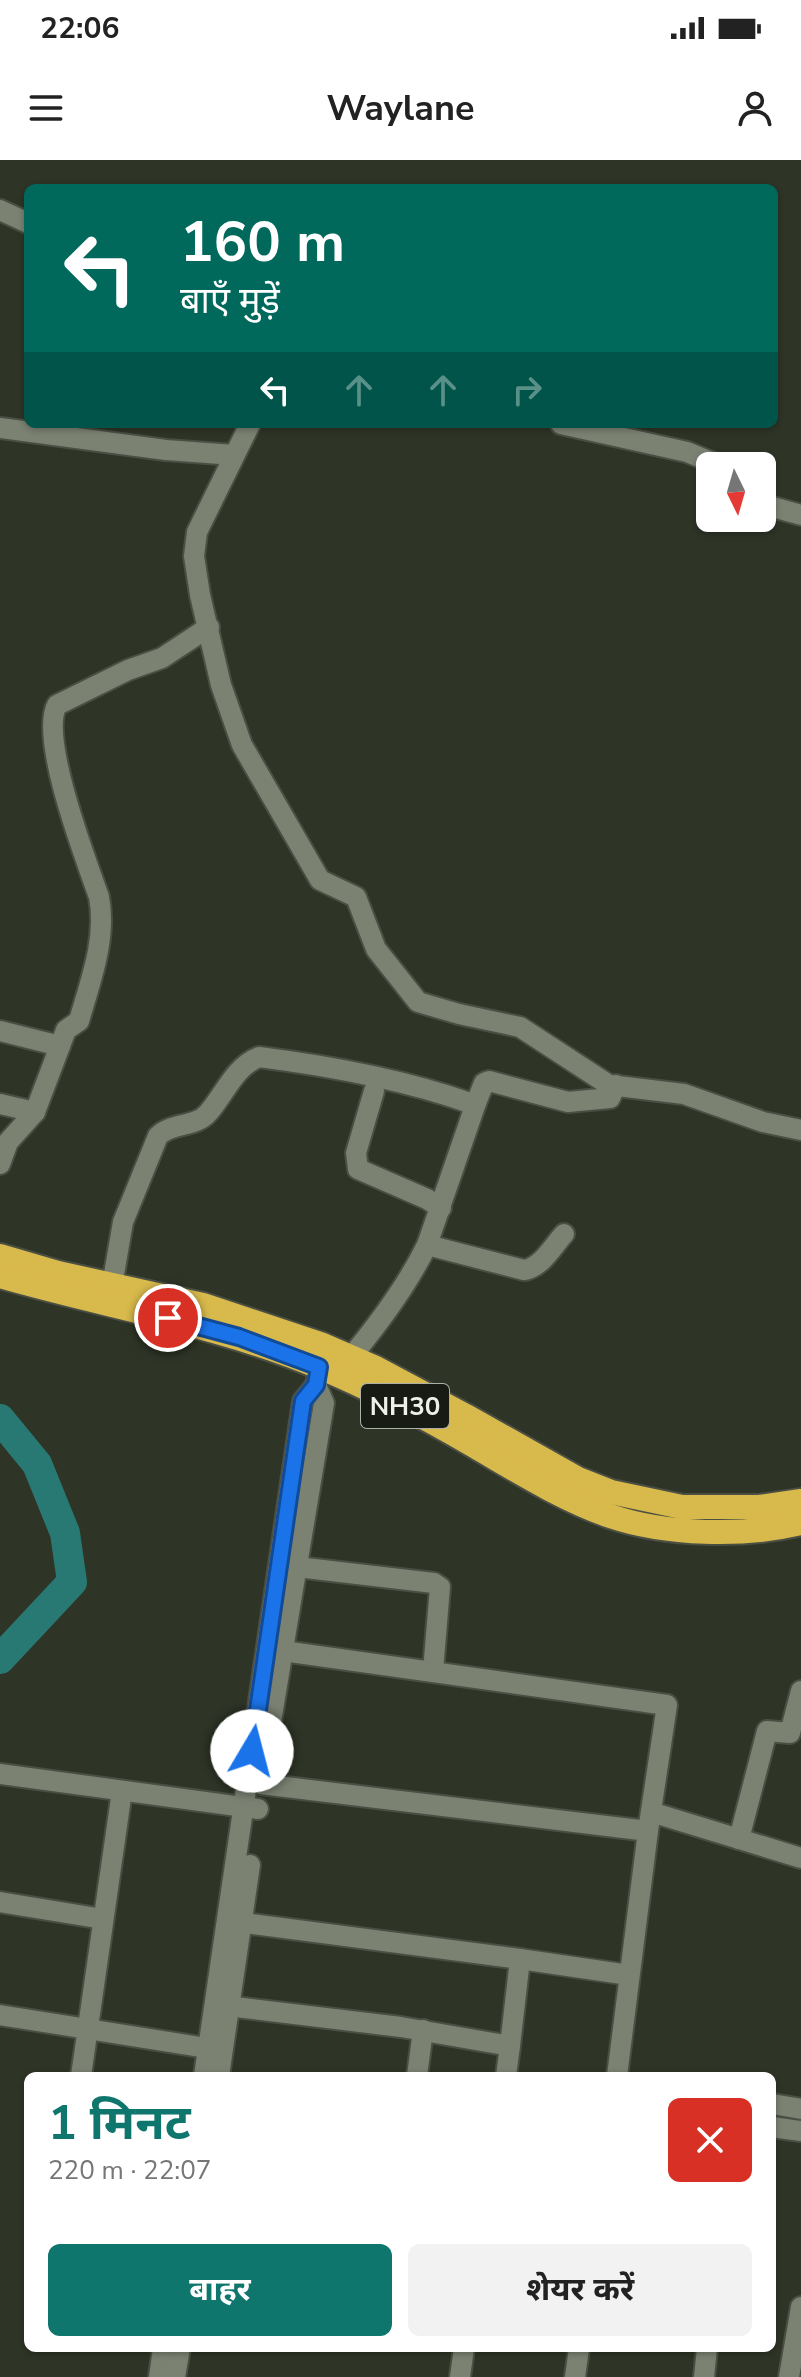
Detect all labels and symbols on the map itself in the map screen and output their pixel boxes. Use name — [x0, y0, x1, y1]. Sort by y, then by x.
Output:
north arrow — [696, 452, 776, 532]
pin — [134, 1284, 202, 1352]
road number: NH30 — [361, 1384, 449, 1428]
position arrow — [210, 1709, 294, 1793]

